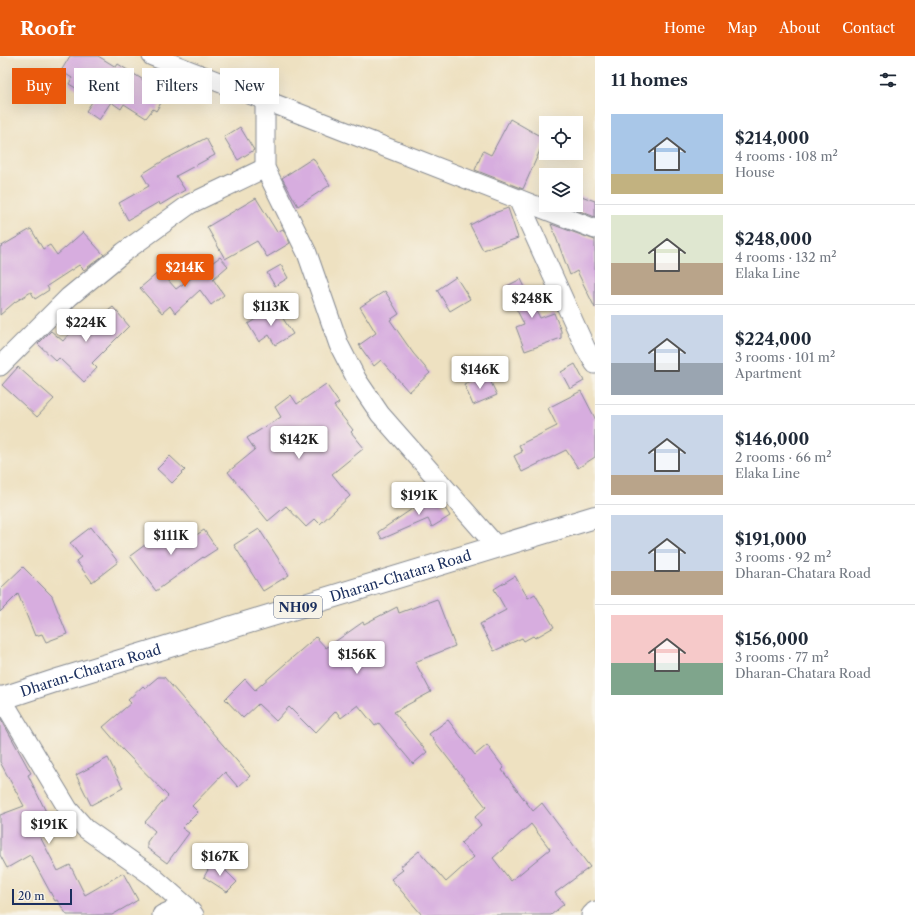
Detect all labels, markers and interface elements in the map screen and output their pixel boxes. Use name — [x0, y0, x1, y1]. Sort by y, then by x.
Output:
text: Roofr — [20, 17, 76, 40]
text: Home — [664, 19, 705, 37]
text: Map — [727, 19, 757, 37]
text: About — [779, 19, 820, 37]
text: Contact — [842, 19, 895, 37]
chip: Buy — [12, 68, 66, 104]
chip: Rent — [74, 68, 134, 104]
chip: Filters — [142, 68, 212, 104]
chip: New — [220, 68, 279, 104]
icon: filters — [877, 69, 899, 91]
text: 11 homes — [611, 70, 688, 90]
map controls — [539, 116, 583, 212]
button: locate — [539, 116, 583, 160]
text: $214,000 — [735, 128, 809, 148]
icon: home — [643, 130, 691, 178]
text: 4 rooms · 108 m² — [735, 148, 838, 164]
text: House — [735, 164, 775, 180]
button: layers — [539, 168, 583, 212]
text: $248,000 — [735, 229, 812, 249]
icon: home — [643, 231, 691, 279]
text: 4 rooms · 132 m² — [735, 249, 837, 265]
pin: $214K — [157, 254, 213, 288]
text: $214K — [166, 259, 204, 275]
text: Elaka Line — [735, 265, 800, 281]
pin: $248K — [504, 285, 560, 319]
text: $248K — [511, 290, 553, 306]
pin: $113K — [243, 293, 299, 327]
text: $113K — [253, 298, 289, 314]
pin: $224K — [58, 309, 114, 343]
text: $224K — [66, 314, 106, 330]
text: $224,000 — [735, 329, 812, 349]
icon: home — [643, 331, 691, 379]
text: 3 rooms · 101 m² — [735, 349, 835, 365]
pin: $146K — [452, 356, 508, 390]
text: $146K — [461, 361, 499, 377]
text: Apartment — [735, 365, 802, 381]
pin: $142K — [271, 426, 327, 460]
text: $146,000 — [735, 429, 809, 449]
text: $142K — [280, 431, 318, 447]
icon: home — [643, 431, 691, 479]
text: 2 rooms · 66 m² — [735, 449, 832, 465]
text: Elaka Line — [735, 465, 800, 481]
pin: $191K — [391, 482, 447, 516]
text: $191K — [400, 487, 438, 503]
pin: $111K — [143, 522, 199, 556]
text: $111K — [153, 527, 189, 543]
text: $191,000 — [735, 529, 807, 549]
icon: home — [643, 531, 691, 579]
street label: Dharan-Chatara Road — [328, 546, 474, 606]
text: 3 rooms · 92 m² — [735, 549, 831, 565]
text: Dharan-Chatara Road — [735, 565, 871, 581]
road number: NH09 — [274, 596, 322, 618]
text: $156,000 — [735, 629, 809, 649]
icon: home — [643, 631, 691, 679]
street label: Dharan-Chatara Road — [18, 640, 164, 701]
pin: $156K — [329, 641, 385, 675]
text: $156K — [338, 646, 376, 662]
text: 3 rooms · 77 m² — [735, 649, 829, 665]
text: Dharan-Chatara Road — [735, 665, 871, 681]
pin: $191K — [21, 811, 77, 845]
text: $191K — [30, 816, 68, 832]
pin: $167K — [192, 843, 248, 877]
text: $167K — [201, 848, 239, 864]
scale bar — [12, 887, 72, 906]
text: 20 m — [18, 889, 44, 903]

